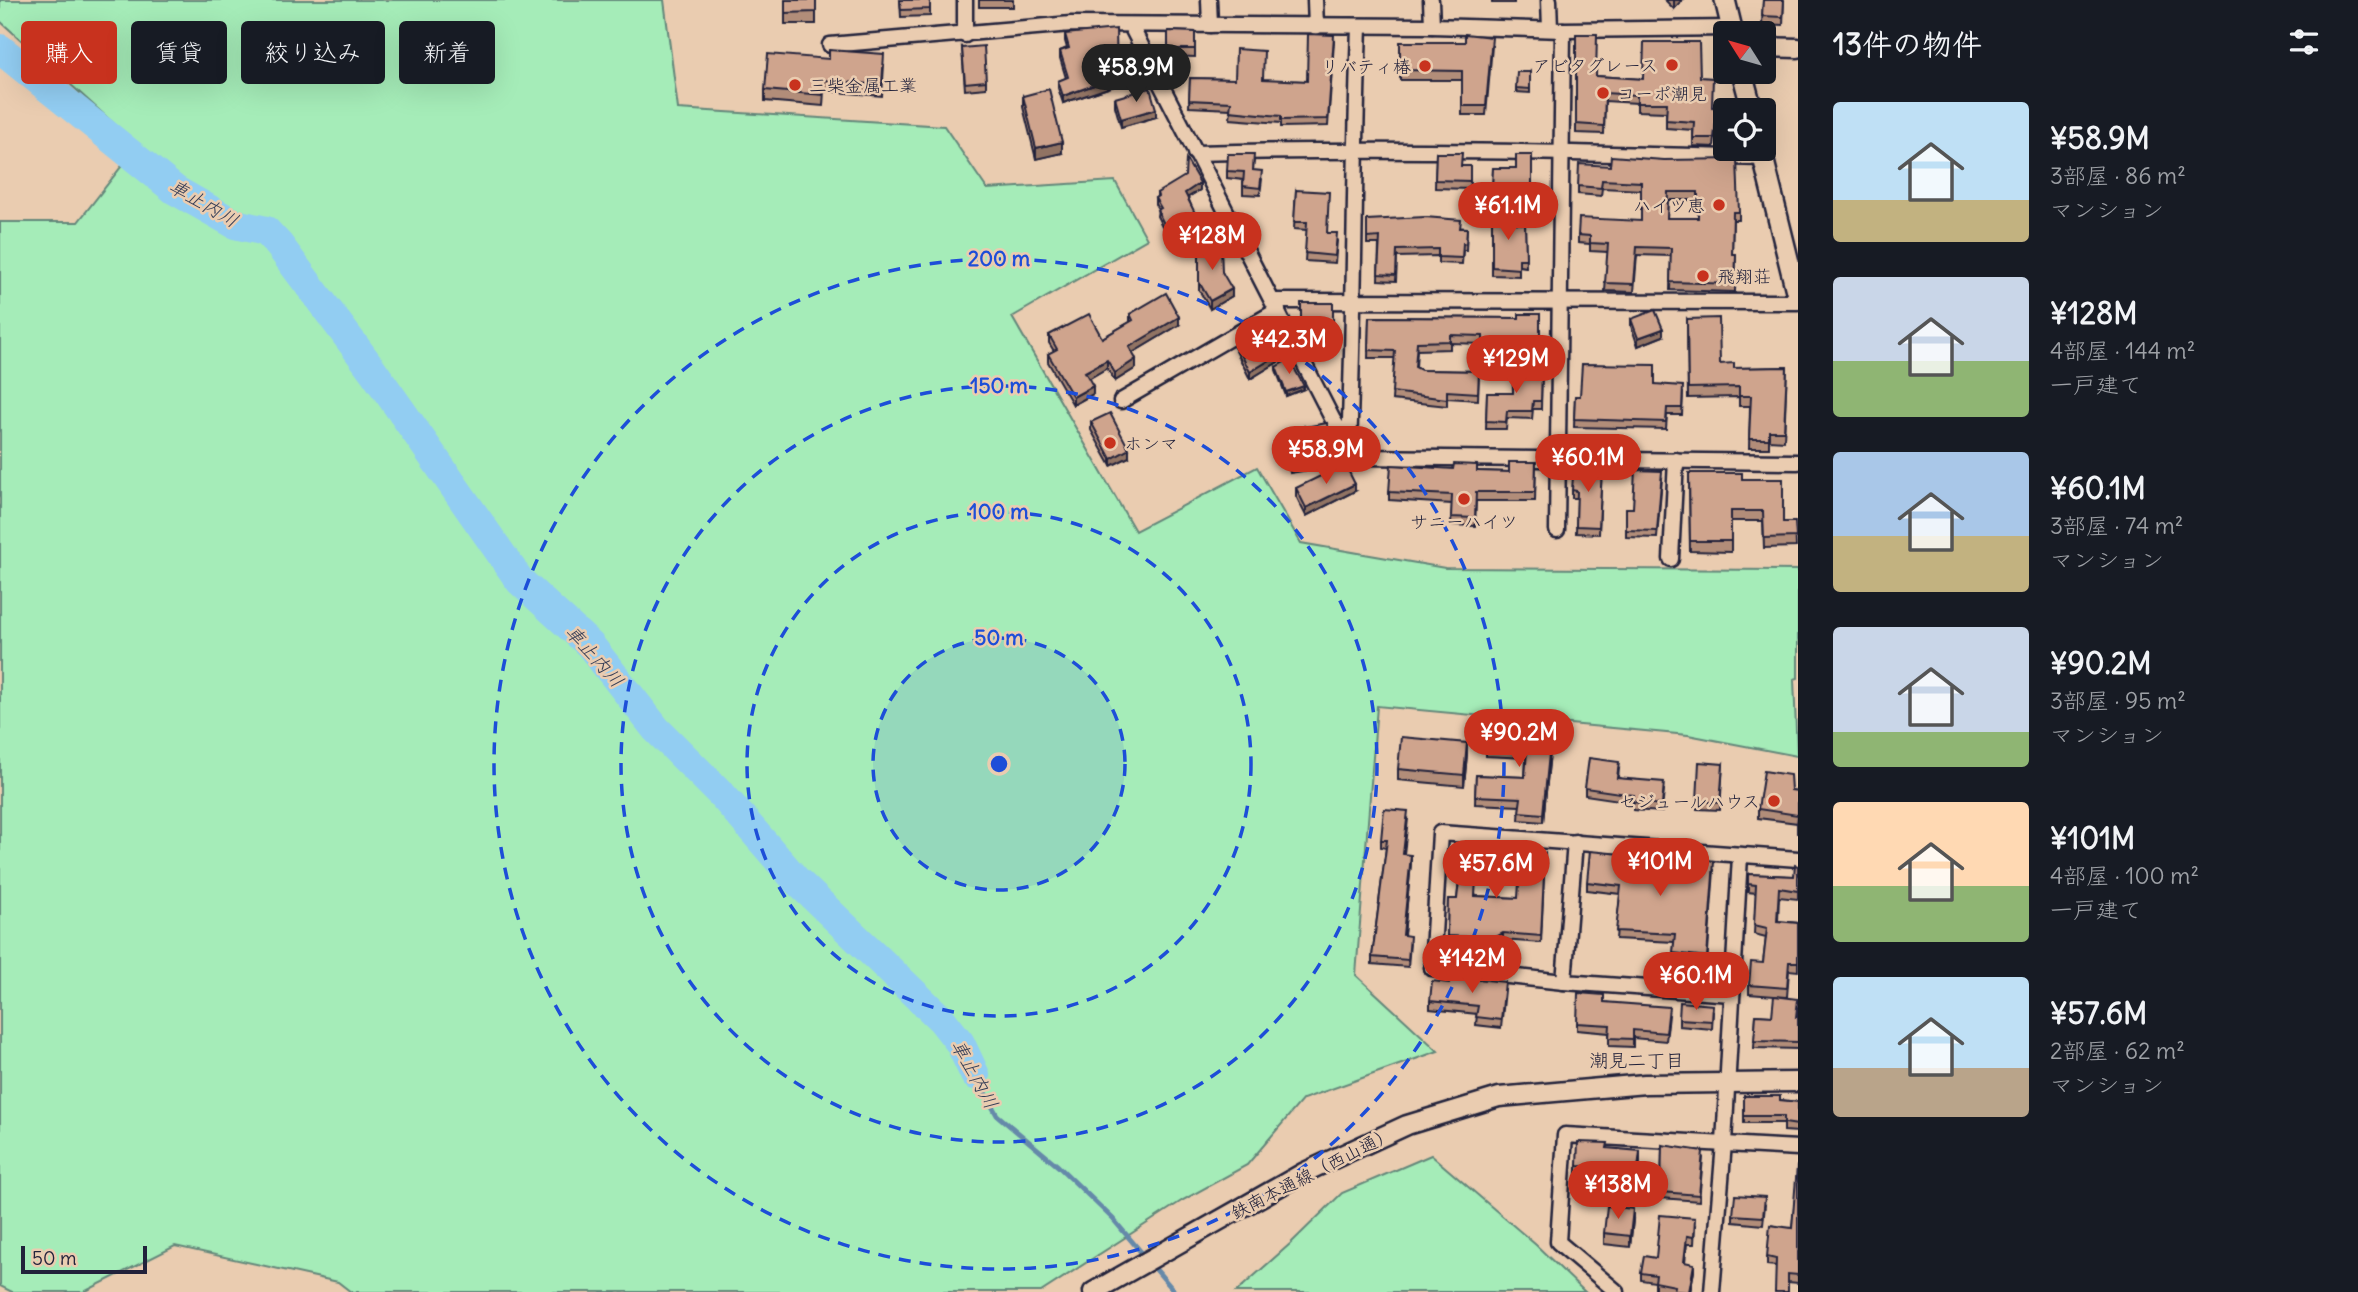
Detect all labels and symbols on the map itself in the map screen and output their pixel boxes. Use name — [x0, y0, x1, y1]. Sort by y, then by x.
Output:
north arrow — [1713, 21, 1776, 84]
pin: ¥58.9M — [1079, 44, 1193, 104]
place label: アビタグレース — [1533, 54, 1658, 77]
place label: リバティ椿 — [1321, 55, 1411, 78]
marker: アビタグレース — [1664, 57, 1680, 73]
marker: リバティ椿 — [1417, 58, 1433, 74]
place label: 三柴金属工業 — [809, 74, 917, 97]
marker: 三柴金属工業 — [787, 77, 803, 93]
place label: コーポ潮見 — [1617, 82, 1707, 105]
marker: コーポ潮見 — [1595, 85, 1611, 101]
water label: 車止内川 — [165, 174, 243, 232]
pin: ¥61.1M — [1451, 182, 1565, 242]
place label: ハイツ恵 — [1633, 194, 1705, 217]
marker: ハイツ恵 — [1711, 197, 1727, 213]
pin: ¥128M — [1163, 212, 1261, 272]
text: 200 m — [968, 245, 1031, 272]
place label: 飛翔荘 — [1717, 265, 1771, 288]
marker: 飛翔荘 — [1695, 268, 1711, 284]
pin: ¥42.3M — [1232, 316, 1346, 376]
pin: ¥129M — [1467, 336, 1565, 395]
text: 150 m — [970, 372, 1028, 399]
pin: ¥58.9M — [1269, 426, 1383, 486]
place label: ホンマ — [1124, 432, 1178, 455]
pin: ¥60.1M — [1531, 434, 1645, 494]
marker: ホンマ — [1102, 435, 1118, 451]
marker: サニーハイツ — [1456, 491, 1472, 507]
text: 100 m — [969, 498, 1029, 525]
place label: サニーハイツ — [1410, 510, 1518, 533]
water label: 車止内川 — [561, 620, 629, 692]
text: 50 m — [974, 624, 1024, 651]
pin: ¥90.2M — [1462, 710, 1576, 769]
centre of rings — [987, 752, 1011, 776]
place label: セジュールハウス — [1618, 790, 1760, 813]
marker: セジュールハウス — [1766, 793, 1782, 809]
pin: ¥101M — [1611, 838, 1709, 898]
pin: ¥57.6M — [1439, 841, 1553, 900]
pin: ¥142M — [1423, 936, 1521, 995]
pin: ¥60.1M — [1639, 953, 1753, 1012]
water label: 車止内川 — [946, 1035, 1004, 1113]
district label: 潮見二丁目 — [1589, 1048, 1685, 1072]
street label: 鉄南本通線（西山通） — [1227, 1122, 1397, 1224]
pin: ¥138M — [1569, 1162, 1667, 1221]
scale bar — [21, 1243, 147, 1275]

